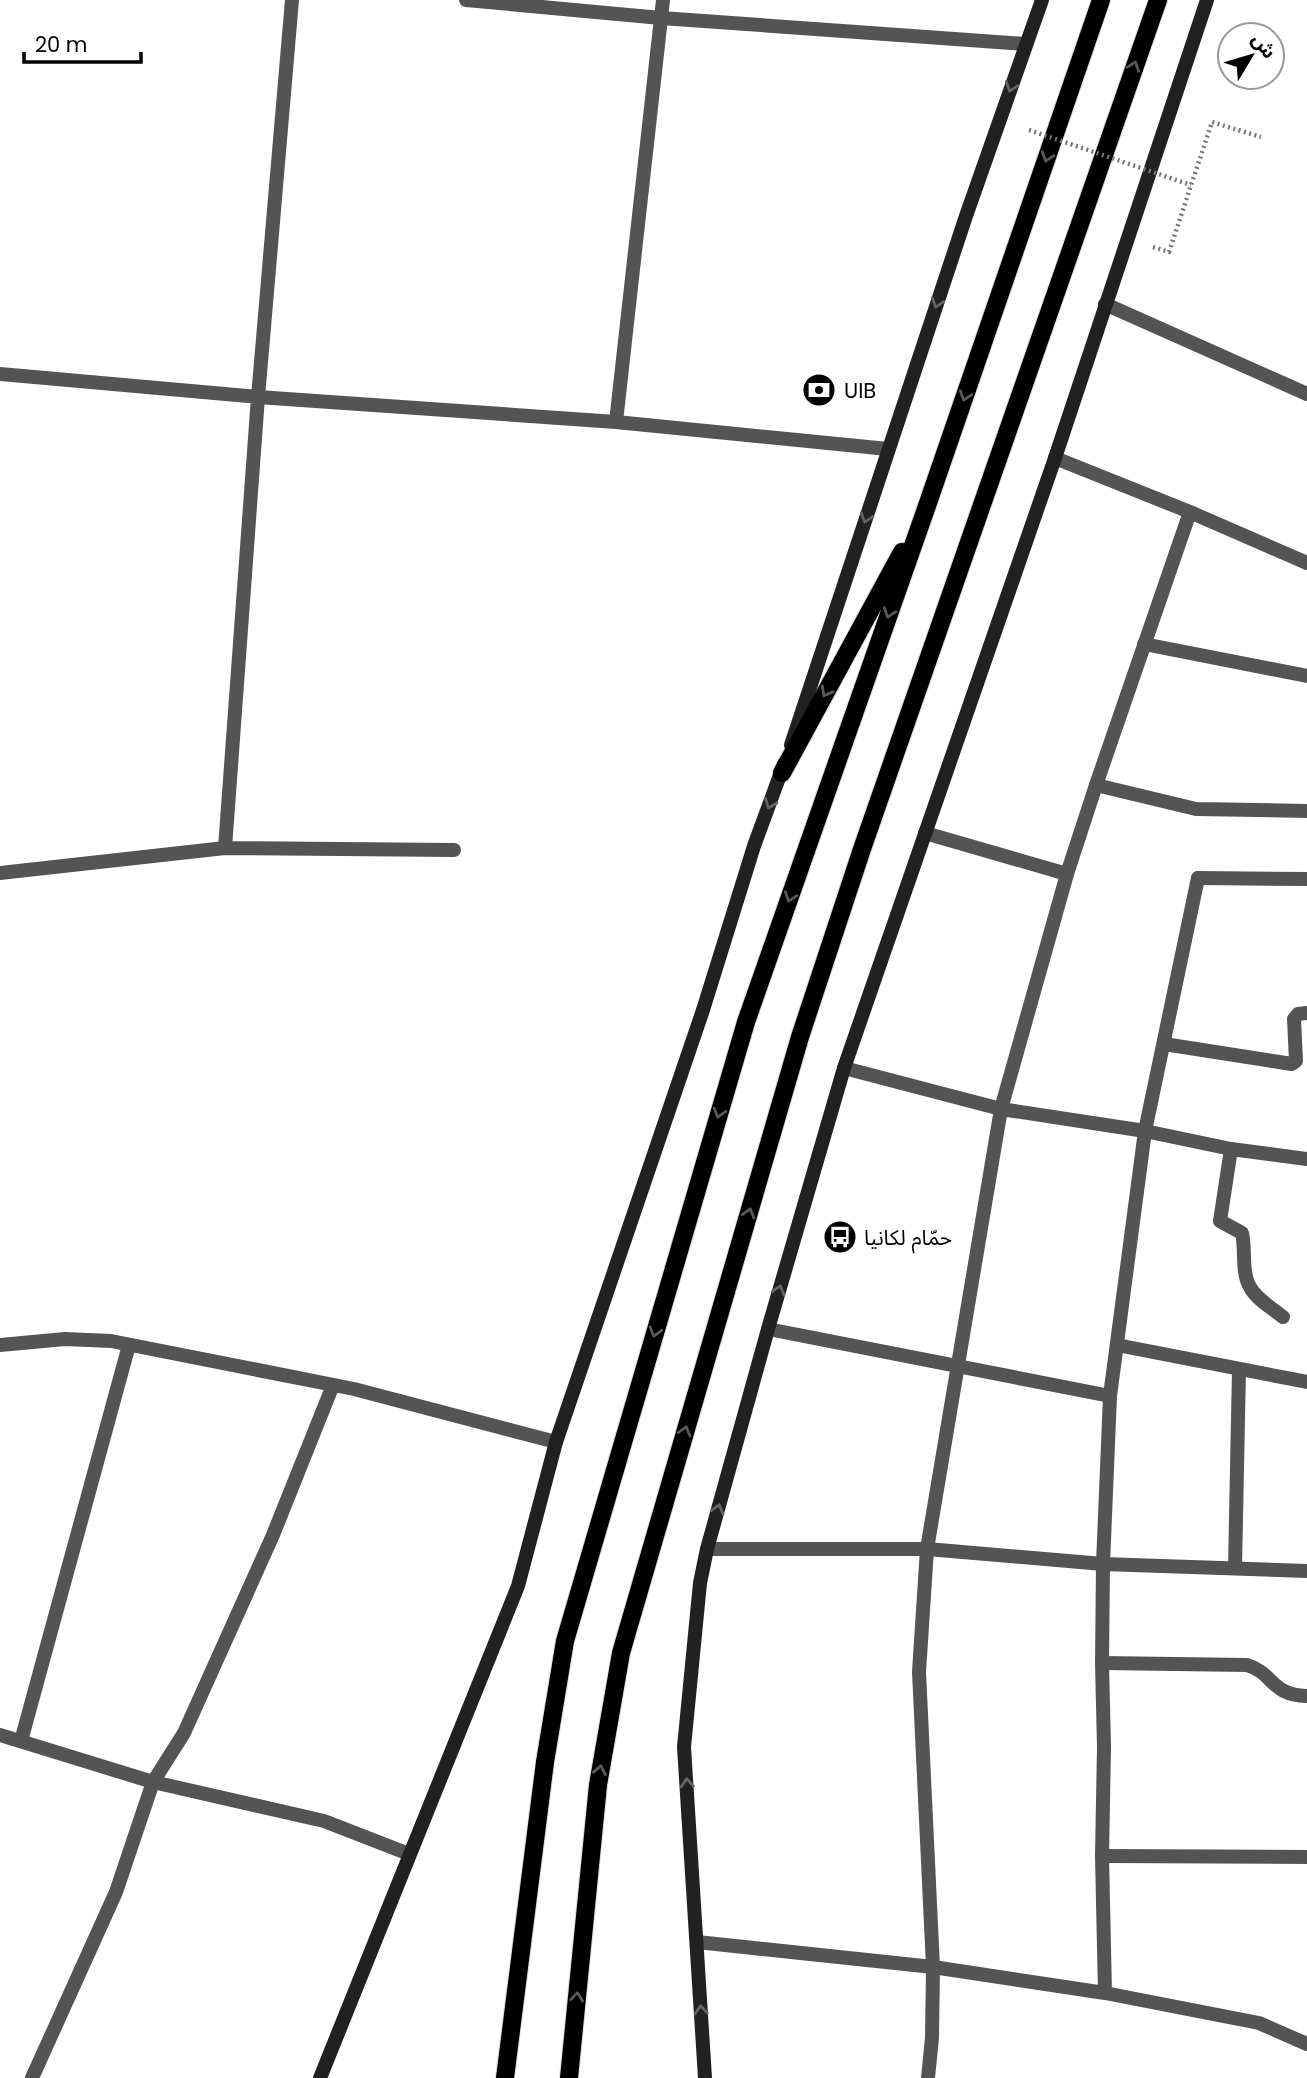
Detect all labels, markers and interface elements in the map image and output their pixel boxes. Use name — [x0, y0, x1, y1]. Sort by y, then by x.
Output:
scale bar — [24, 21, 142, 65]
north arrow — [1216, 21, 1286, 91]
text: ش — [1245, 27, 1283, 64]
text: 20 m — [35, 30, 88, 59]
one-way arrow — [1126, 61, 1140, 73]
one-way arrow — [1005, 81, 1019, 93]
one-way arrow — [1041, 151, 1055, 163]
one-way arrow — [931, 296, 945, 308]
bank icon: UIB — [800, 371, 838, 409]
place label: UIB — [844, 376, 876, 405]
one-way arrow — [959, 389, 973, 401]
one-way arrow — [859, 512, 874, 524]
one-way arrow — [883, 607, 897, 619]
one-way arrow — [820, 685, 834, 697]
one-way arrow — [764, 797, 778, 809]
one-way arrow — [784, 891, 798, 903]
one-way arrow — [713, 1107, 728, 1119]
one-way arrow — [740, 1207, 755, 1219]
bus stop icon: حمّام لكانيا — [821, 1218, 859, 1256]
place label: حمّام لكانيا — [864, 1223, 952, 1254]
one-way arrow — [771, 1285, 786, 1297]
one-way arrow — [649, 1326, 664, 1338]
one-way arrow — [677, 1426, 692, 1438]
one-way arrow — [709, 1504, 724, 1516]
one-way arrow — [592, 1765, 607, 1776]
one-way arrow — [679, 1777, 694, 1788]
one-way arrow — [569, 1991, 584, 2002]
one-way arrow — [694, 2004, 709, 2015]

